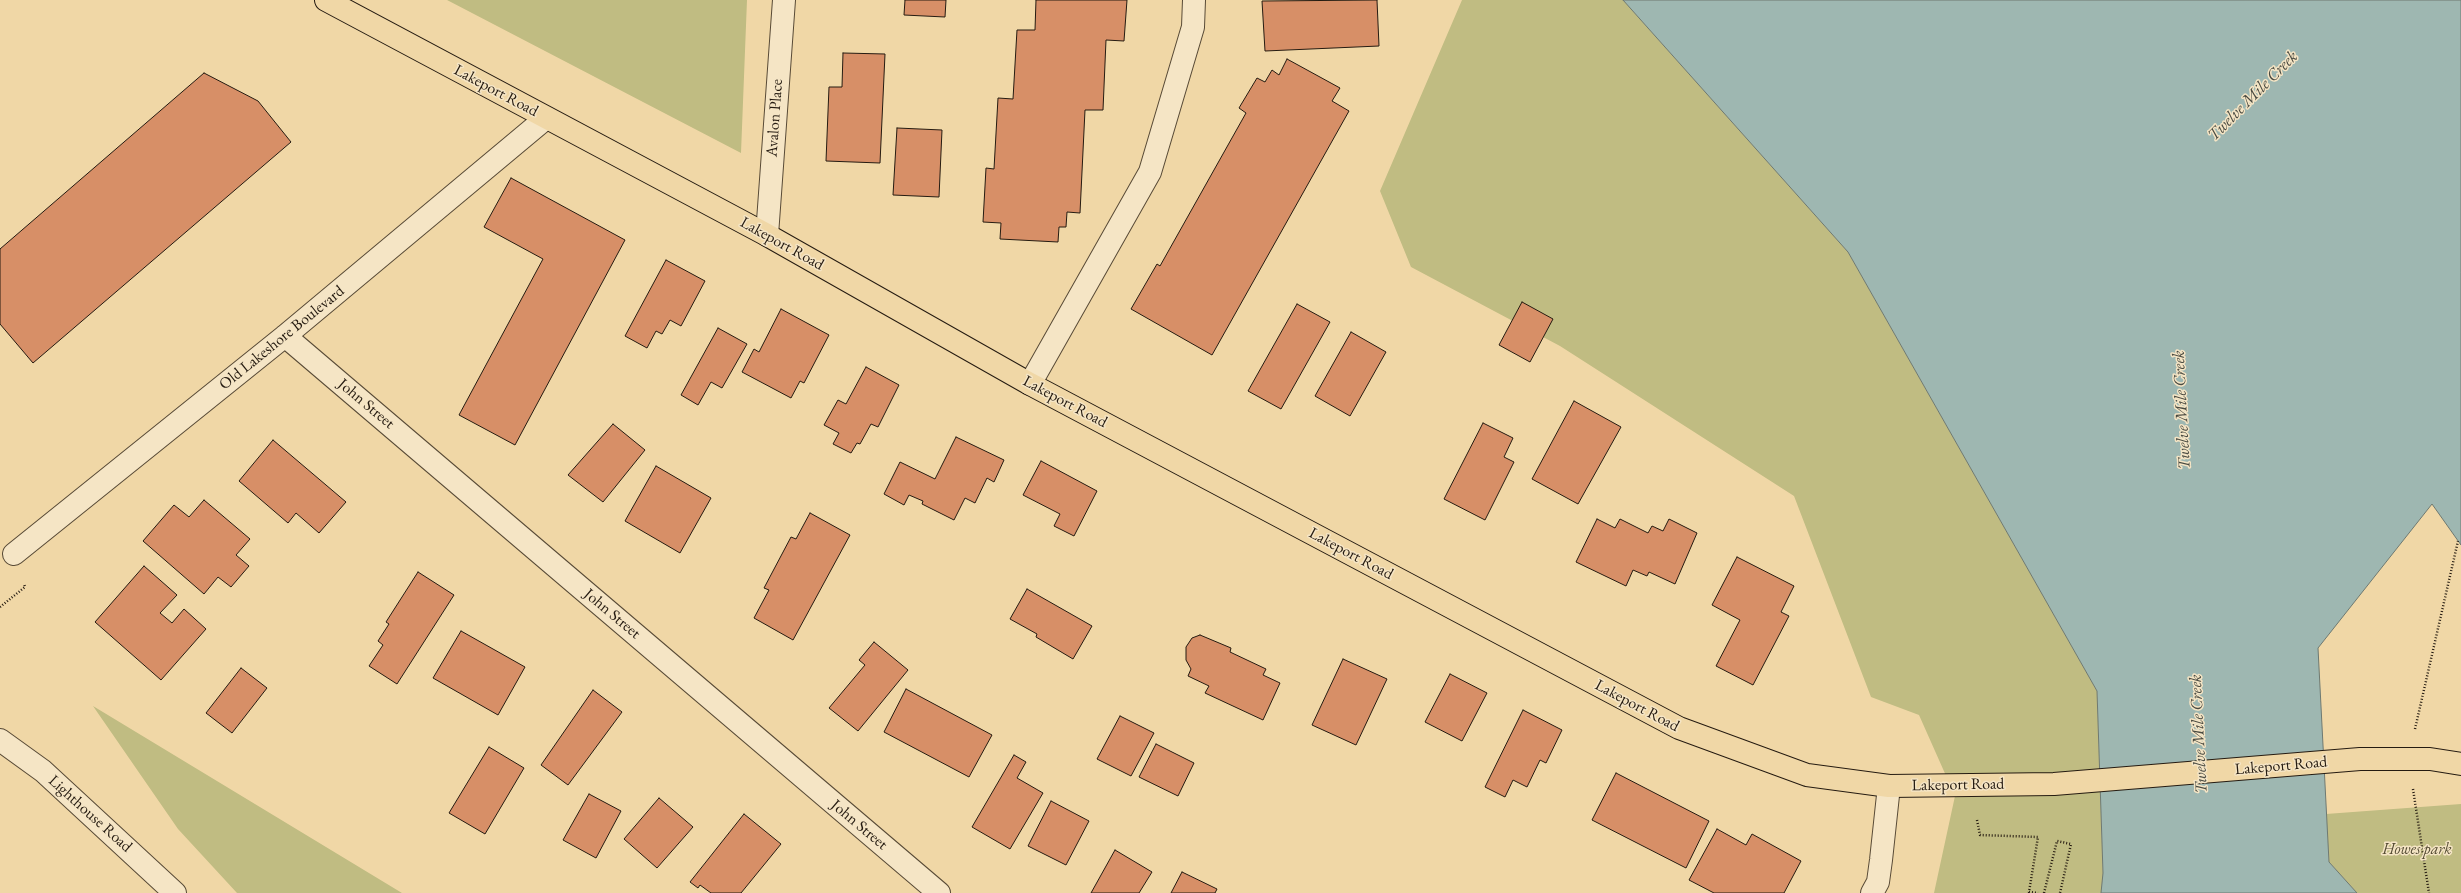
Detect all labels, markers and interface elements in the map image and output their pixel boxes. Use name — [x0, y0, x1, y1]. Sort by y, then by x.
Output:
water label: Twelve Mile Creek — [2204, 47, 2302, 145]
street label: Lakeport Road — [451, 61, 541, 121]
street label: Avalon Place — [763, 78, 787, 158]
street label: Lakeport Road — [737, 213, 827, 275]
street label: Old Lakeshore Boulevard — [216, 282, 348, 394]
water label: Twelve Mile Creek — [2169, 350, 2195, 470]
street label: Lakeport Road — [1020, 372, 1110, 432]
street label: John Street — [334, 375, 398, 433]
street label: Lakeport Road — [1306, 524, 1396, 584]
street label: John Street — [580, 585, 644, 643]
water label: Twelve Mile Creek — [2186, 674, 2212, 794]
street label: Lakeport Road — [1592, 676, 1682, 736]
street label: Lakeport Road — [2234, 752, 2328, 780]
street label: Lighthouse Road — [44, 771, 136, 857]
street label: Lakeport Road — [1911, 775, 2005, 795]
street label: John Street — [827, 796, 891, 854]
park label: Howes park — [2382, 840, 2452, 860]

